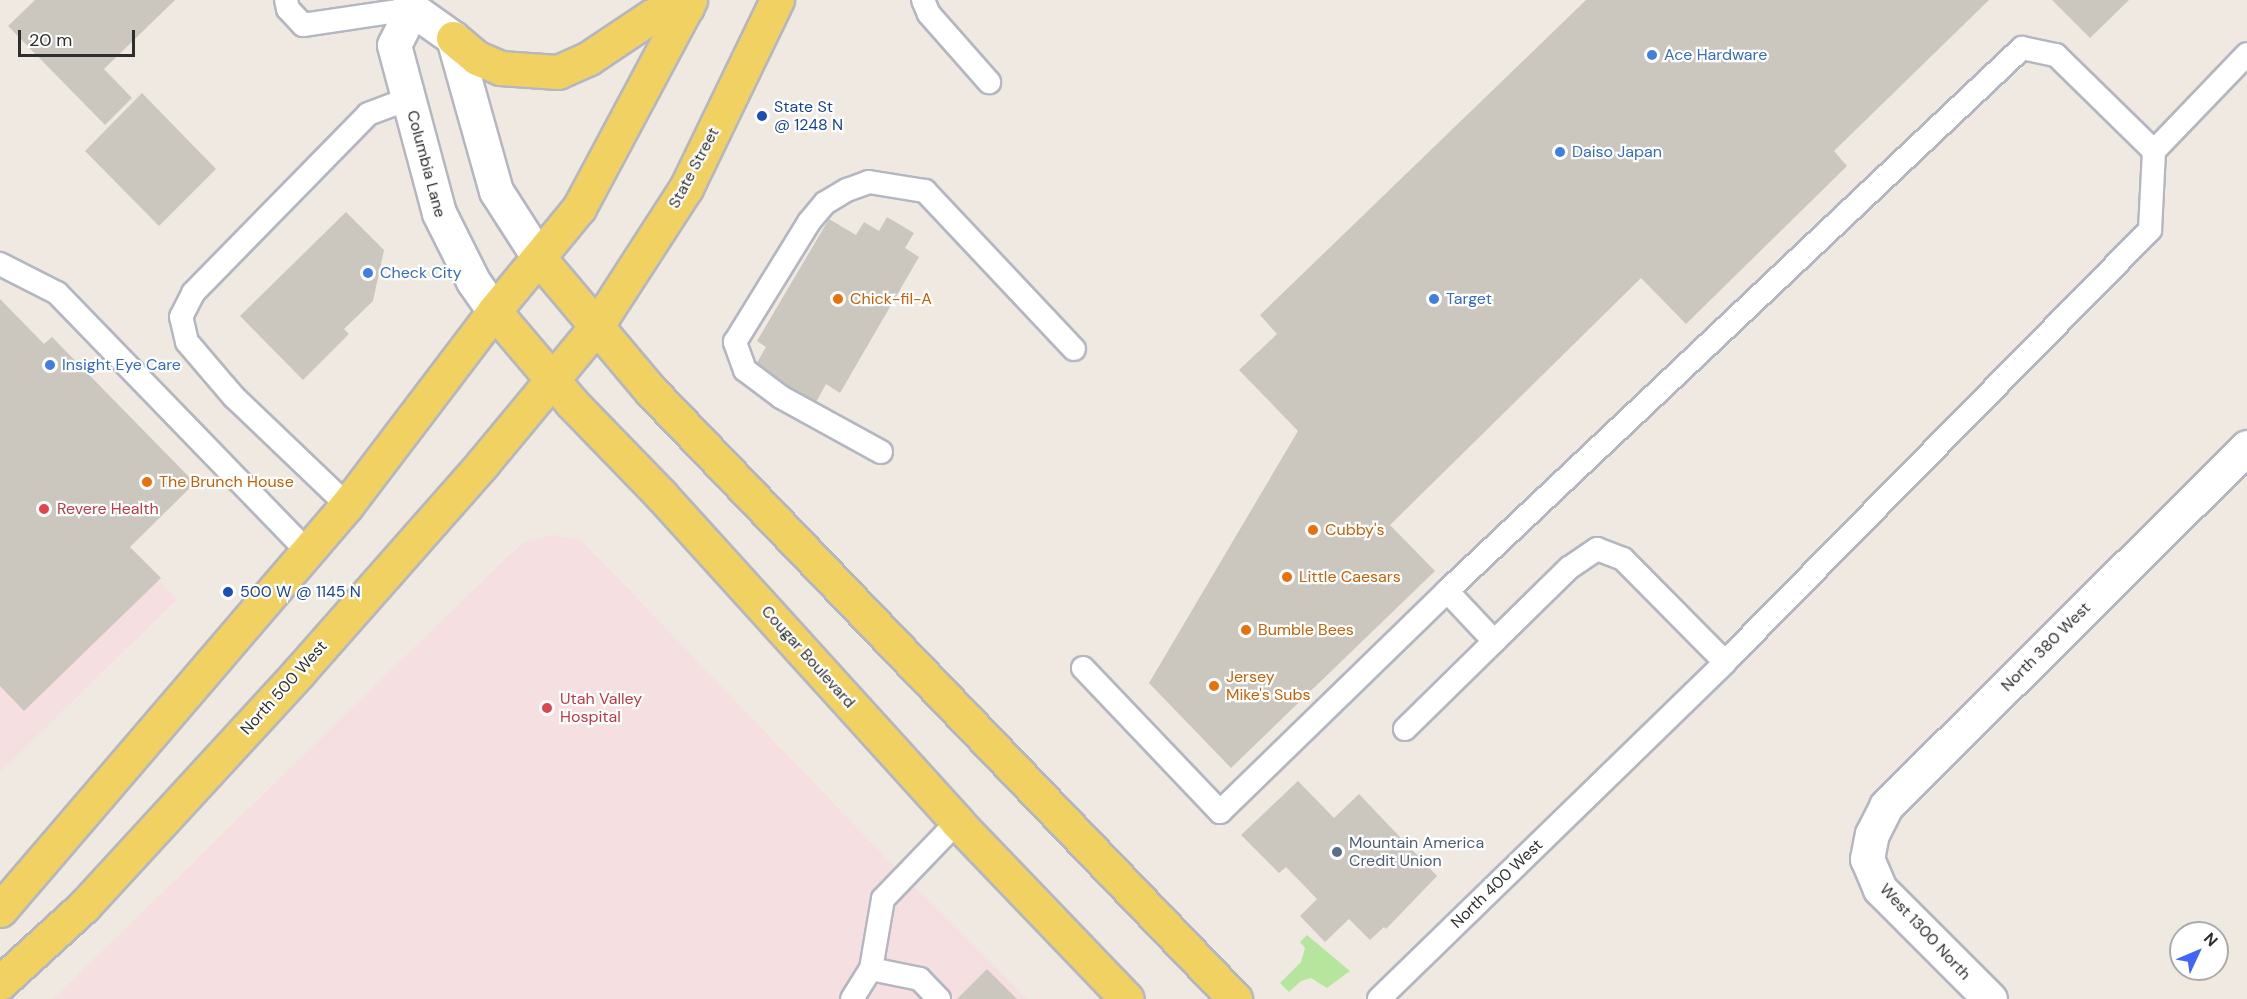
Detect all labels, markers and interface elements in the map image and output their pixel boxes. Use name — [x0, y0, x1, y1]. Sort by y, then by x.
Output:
scale bar — [21, 18, 138, 56]
text: 20 m — [29, 28, 72, 52]
place label: Ace Hardware — [1664, 45, 1767, 65]
marker: Ace Hardware — [1645, 48, 1659, 62]
place label: State St @ 1248 N — [774, 97, 843, 135]
street label: Columbia Lane — [402, 108, 450, 220]
marker: State St @ 1248 N — [755, 109, 769, 123]
street label: State Street — [665, 124, 723, 212]
place label: Daiso Japan — [1572, 142, 1662, 162]
marker: Daiso Japan — [1553, 145, 1567, 159]
place label: Check City — [380, 263, 462, 283]
marker: Check City — [361, 266, 375, 280]
place label: Chick-fil-A — [850, 289, 932, 309]
place label: Target — [1446, 289, 1492, 309]
marker: Chick-fil-A — [831, 292, 845, 306]
marker: Target — [1427, 292, 1441, 306]
place label: Insight Eye Care — [62, 355, 181, 375]
marker: Insight Eye Care — [43, 358, 57, 372]
place label: The Brunch House — [159, 472, 294, 492]
marker: The Brunch House — [140, 475, 154, 489]
place label: Revere Health — [57, 499, 159, 519]
marker: Revere Health — [35, 500, 53, 518]
place label: Cubby's — [1325, 520, 1385, 540]
marker: Cubby's — [1306, 523, 1320, 537]
place label: Little Caesars — [1299, 567, 1401, 587]
marker: Little Caesars — [1280, 570, 1294, 584]
place label: 500 W @ 1145 N — [240, 582, 361, 602]
marker: 500 W @ 1145 N — [221, 585, 235, 599]
street label: North 380 West — [1997, 598, 2095, 696]
street label: Cougar Boulevard — [757, 602, 859, 712]
place label: Bumble Bees — [1258, 620, 1354, 640]
marker: Bumble Bees — [1239, 623, 1253, 637]
street label: North 500 West — [237, 637, 331, 739]
place label: Jersey Mike's Subs — [1226, 667, 1311, 705]
marker: Jersey Mike's Subs — [1207, 679, 1221, 693]
place label: Utah Valley Hospital — [560, 689, 642, 727]
marker: Utah Valley Hospital — [538, 699, 556, 717]
place label: Mountain America Credit Union — [1349, 833, 1484, 871]
street label: North 400 West — [1447, 835, 1547, 933]
marker: Mountain America Credit Union — [1330, 845, 1344, 859]
street label: West 1300 North — [1876, 880, 1974, 984]
north arrow — [2169, 921, 2229, 981]
text: N — [2199, 928, 2222, 951]

